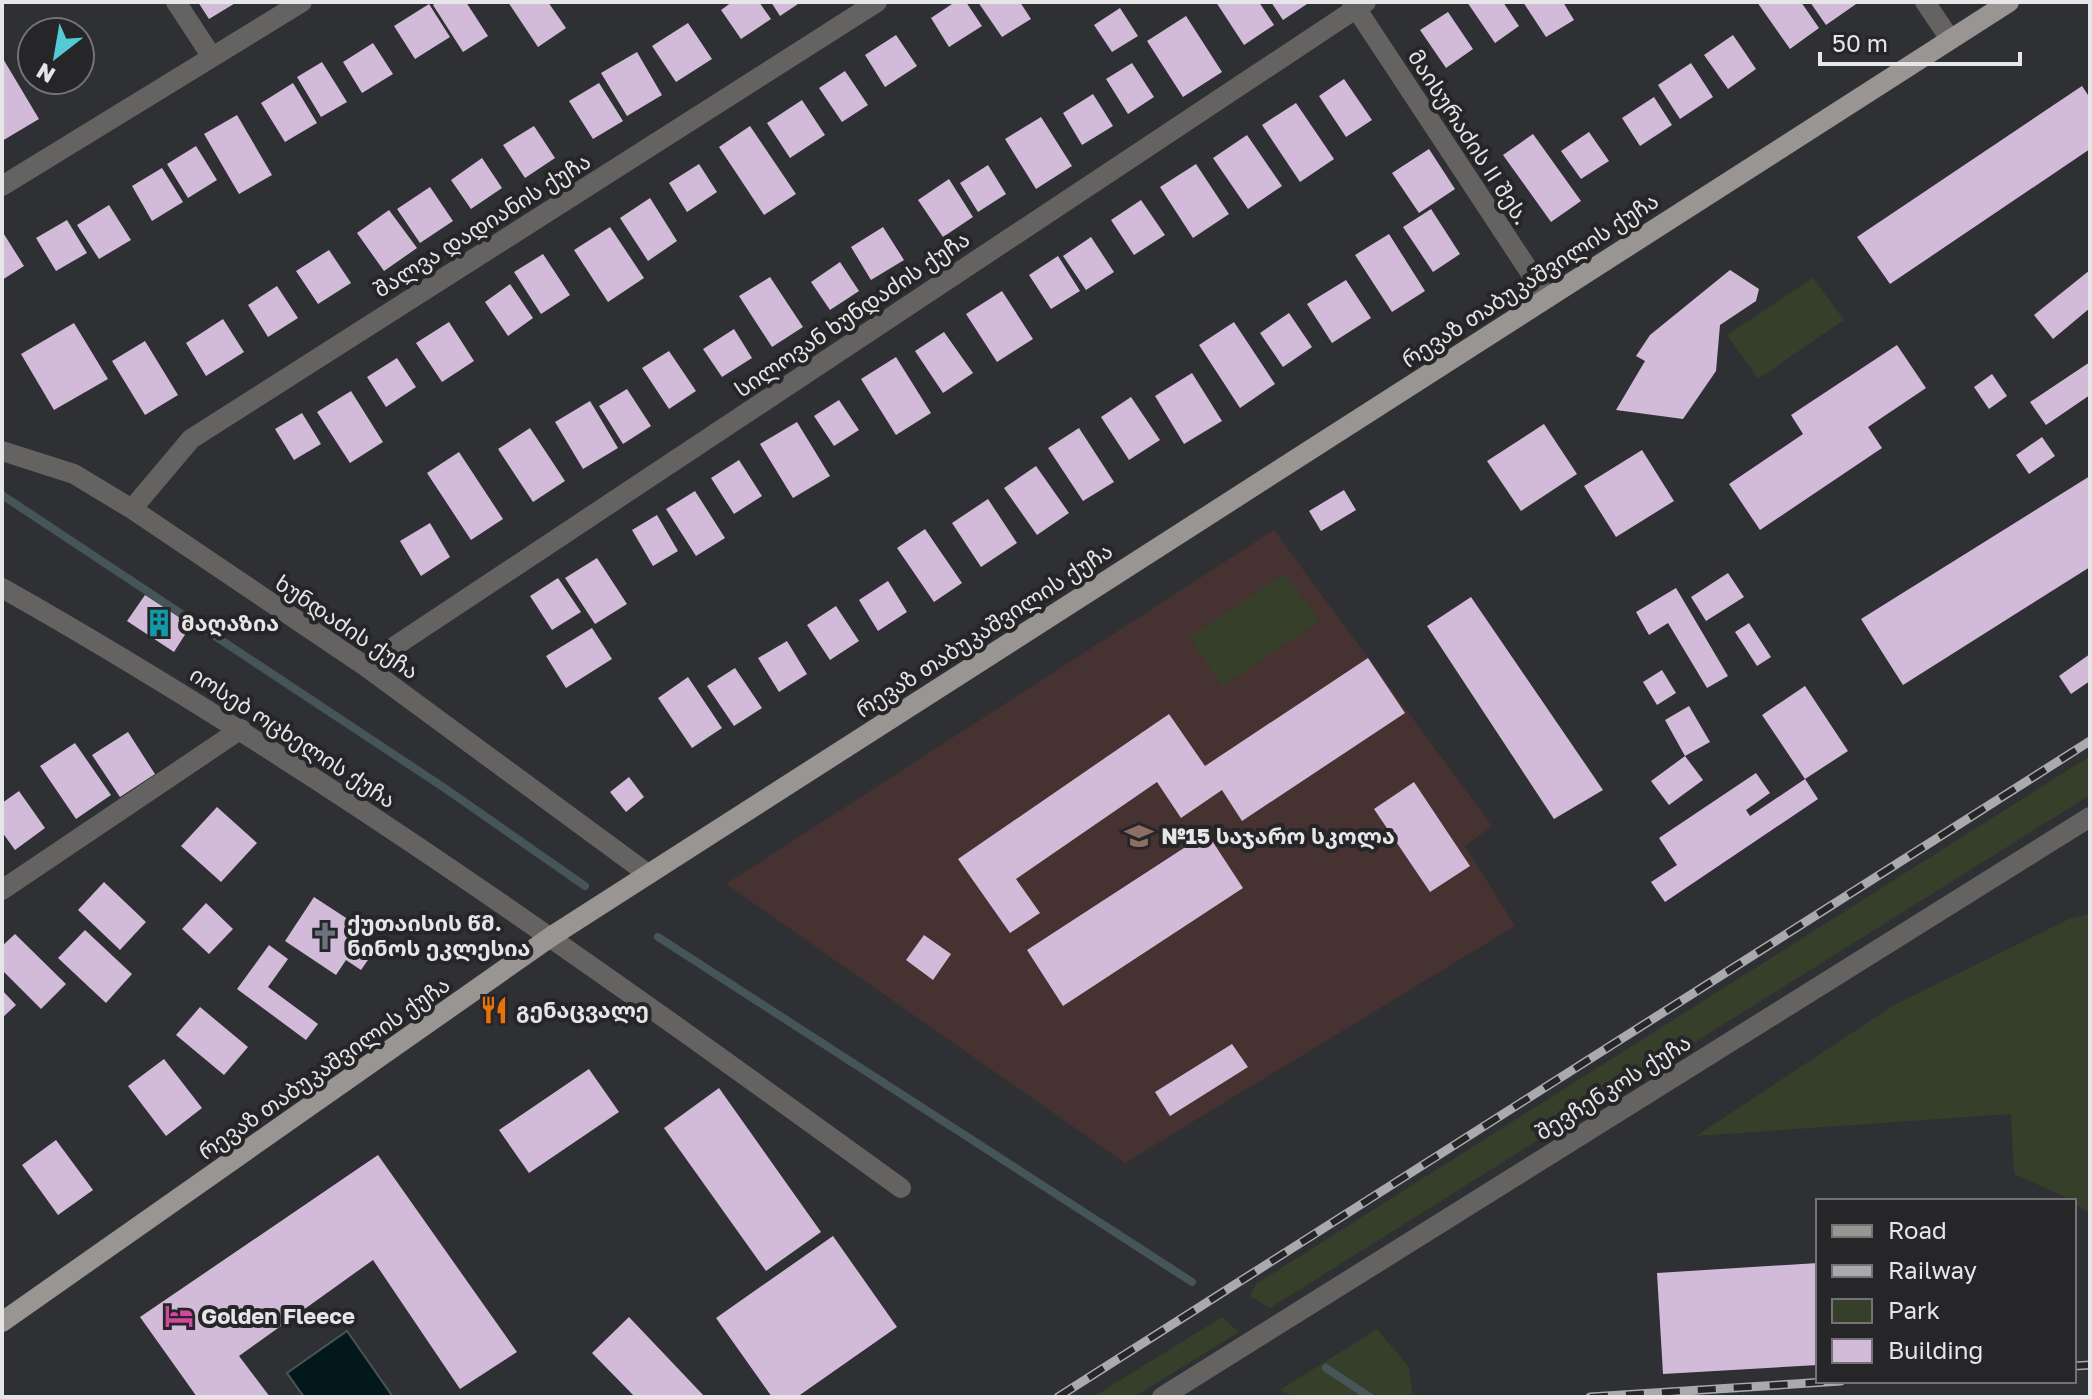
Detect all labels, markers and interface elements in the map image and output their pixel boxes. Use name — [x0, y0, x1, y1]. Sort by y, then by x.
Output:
north arrow — [16, 16, 96, 96]
scale bar — [1820, 16, 2020, 66]
text: 50 m — [1832, 28, 1888, 57]
street label: მაისურაძის II შეს. — [1403, 44, 1536, 229]
text: N — [31, 58, 60, 89]
street label: შალვა დადიანის ქუჩა — [368, 147, 596, 303]
street label: რევაზ თაბუკაშვილის ქუჩა — [1396, 186, 1664, 374]
street label: სილოვან ხუნდაძის ქუჩა — [729, 225, 975, 403]
street label: რევაზ თაბუკაშვილის ქუჩა — [850, 536, 1118, 724]
street label: ხუნდაძის ქუჩა — [270, 569, 424, 685]
building icon: მაღაზია — [144, 608, 174, 638]
place label: მაღაზია — [181, 609, 279, 637]
street label: იოსებ ოცხელის ქუჩა — [185, 660, 401, 814]
school or university icon: №15 საჯარო სკოლა — [1124, 821, 1154, 851]
place label: №15 საჯარო სკოლა — [1161, 822, 1395, 850]
place label: ქუთაისის წმ. ნინოს ეკლესია — [347, 909, 530, 962]
church icon: ქუთაისის წმ. ნინოს ეკლესია — [310, 921, 340, 951]
street label: რევაზ თაბუკაშვილის ქუჩა — [193, 970, 455, 1166]
restaurant icon: გენაცვალე — [479, 995, 509, 1025]
place label: გენაცვალე — [516, 996, 649, 1024]
street label: შევჩენკოს ქუჩა — [1530, 1028, 1695, 1145]
legend — [1816, 1199, 2076, 1383]
text: Road — [1888, 1215, 1947, 1244]
text: Railway — [1888, 1255, 1977, 1284]
text: Park — [1888, 1295, 1940, 1324]
hotel icon: Golden Fleece — [164, 1301, 194, 1331]
place label: Golden Fleece — [201, 1302, 355, 1329]
text: Building — [1888, 1335, 1983, 1364]

